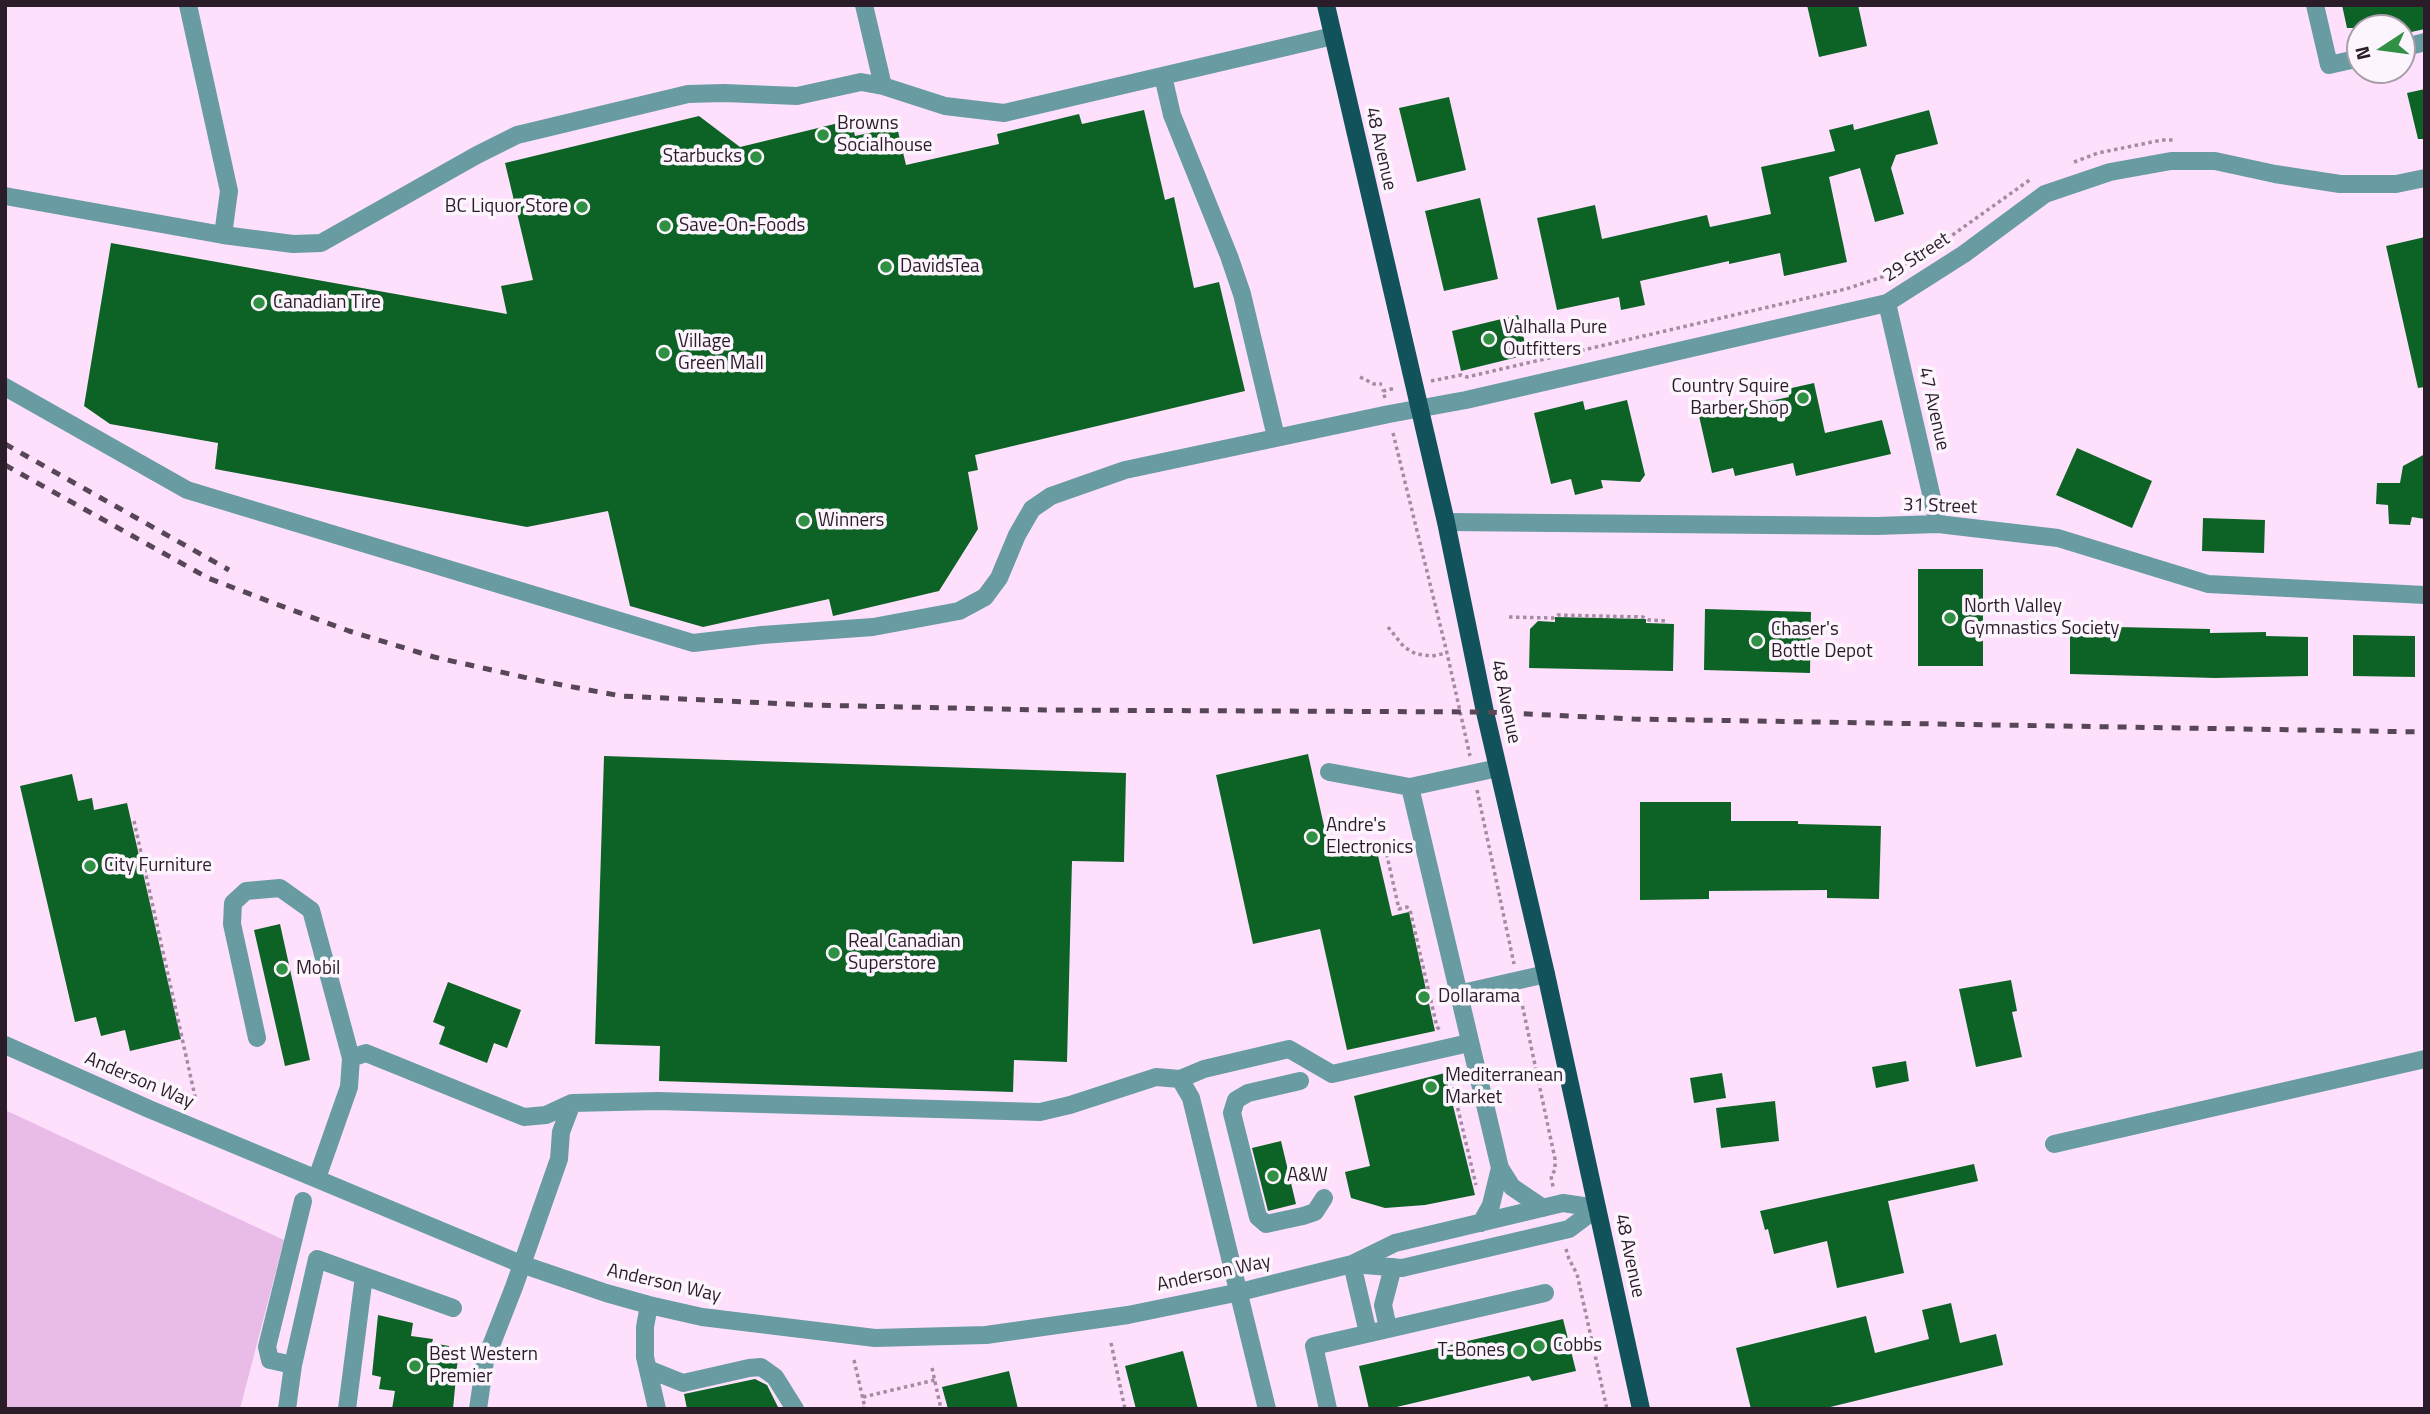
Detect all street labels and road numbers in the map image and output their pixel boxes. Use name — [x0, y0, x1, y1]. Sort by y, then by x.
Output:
street label: 48 Avenue — [1359, 105, 1401, 193]
street label: 29 Street — [1880, 228, 1954, 288]
street label: 47 Avenue — [1912, 365, 1954, 453]
street label: 31 Street — [1902, 494, 1978, 520]
street label: 48 Avenue — [1485, 658, 1525, 746]
street label: Anderson Way — [81, 1048, 197, 1114]
street label: 48 Avenue — [1609, 1212, 1649, 1300]
street label: Anderson Way — [1155, 1251, 1273, 1297]
street label: Anderson Way — [605, 1260, 723, 1308]

